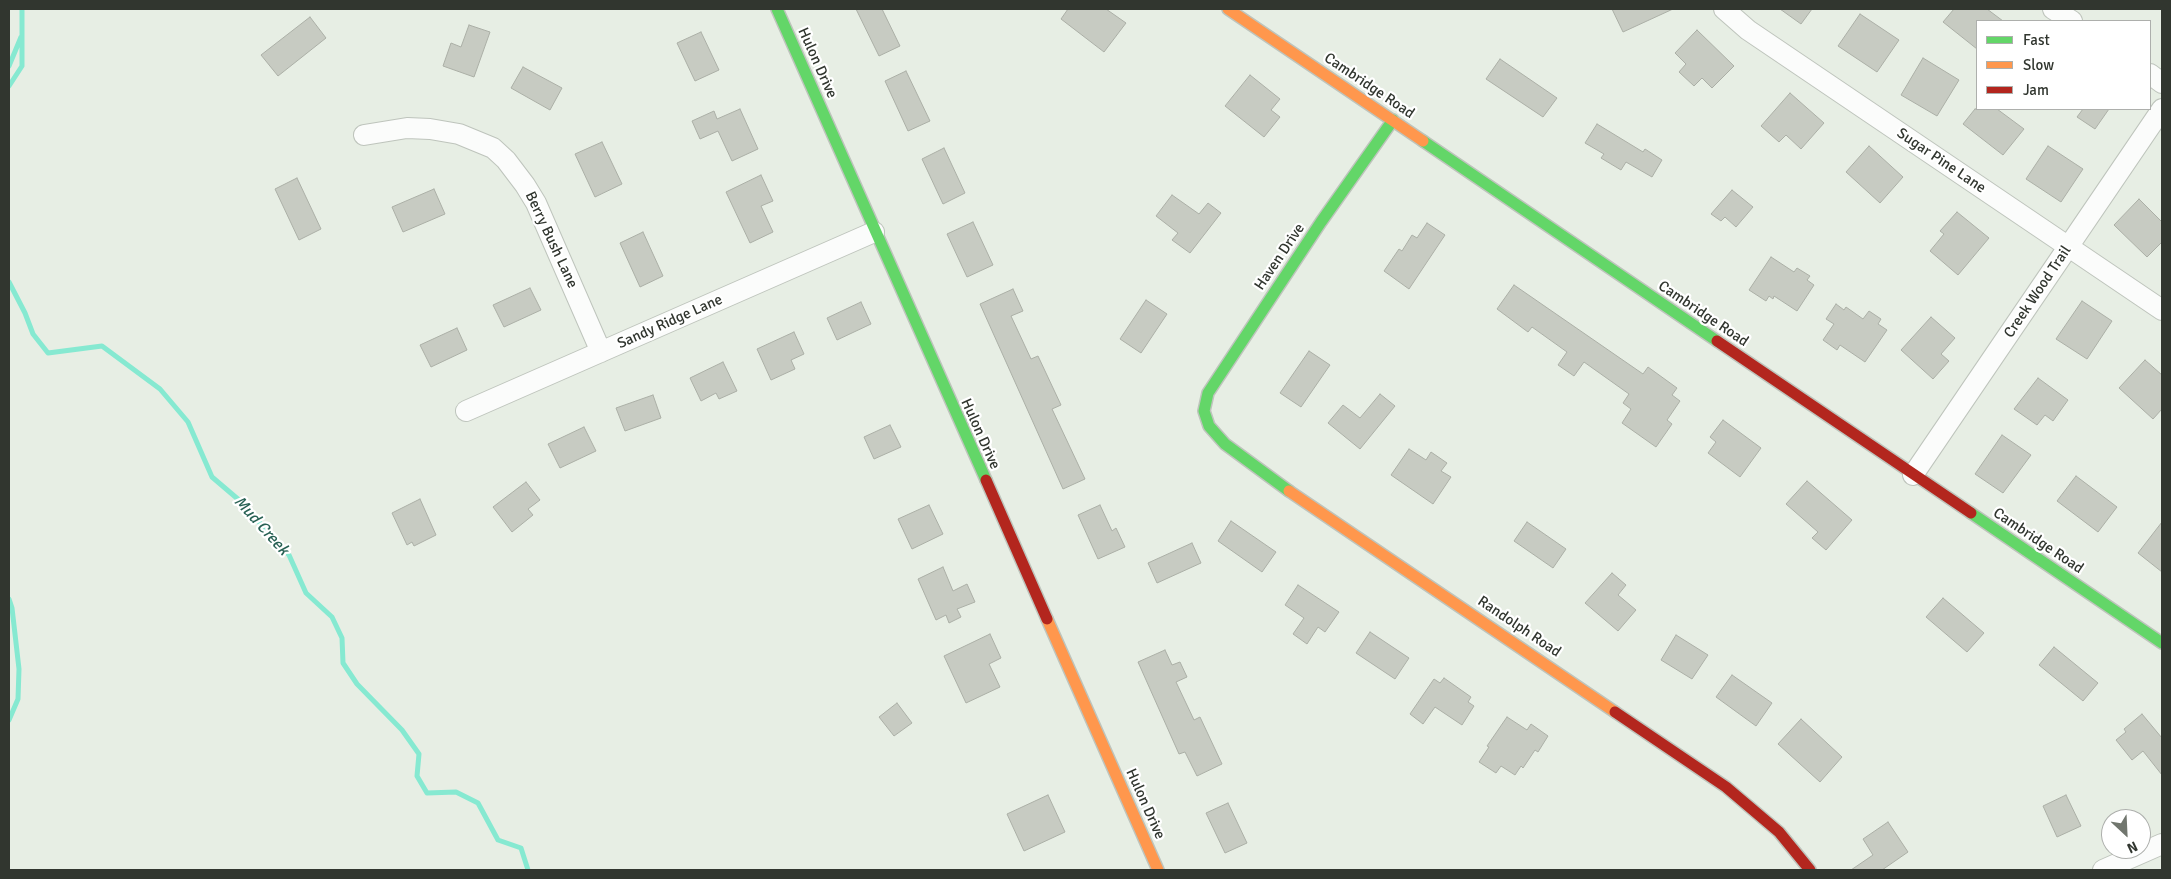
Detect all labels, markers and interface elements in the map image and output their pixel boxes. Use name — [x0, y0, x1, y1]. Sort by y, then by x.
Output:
legend — [1976, 20, 2151, 110]
street label: Hulon Drive — [793, 25, 841, 101]
text: Fast — [2023, 31, 2050, 49]
street label: Cambridge Road — [1320, 49, 1418, 123]
text: Slow — [2023, 56, 2054, 74]
text: Jam — [2023, 81, 2049, 99]
street label: Sugar Pine Lane — [1893, 125, 1989, 197]
street label: Berry Bush Lane — [521, 189, 581, 291]
street label: Haven Drive — [1251, 220, 1309, 294]
street label: Creek Wood Trail — [2001, 242, 2075, 342]
street label: Cambridge Road — [1654, 277, 1752, 351]
street label: Sandy Ridge Lane — [615, 291, 725, 353]
street label: Hulon Drive — [956, 396, 1004, 472]
water label: Mud Creek — [229, 492, 293, 560]
street label: Cambridge Road — [1989, 504, 2087, 578]
street label: Randolph Road — [1474, 593, 1564, 661]
street label: Hulon Drive — [1121, 766, 1169, 842]
north arrow — [2101, 809, 2151, 859]
text: N — [2124, 837, 2140, 857]

